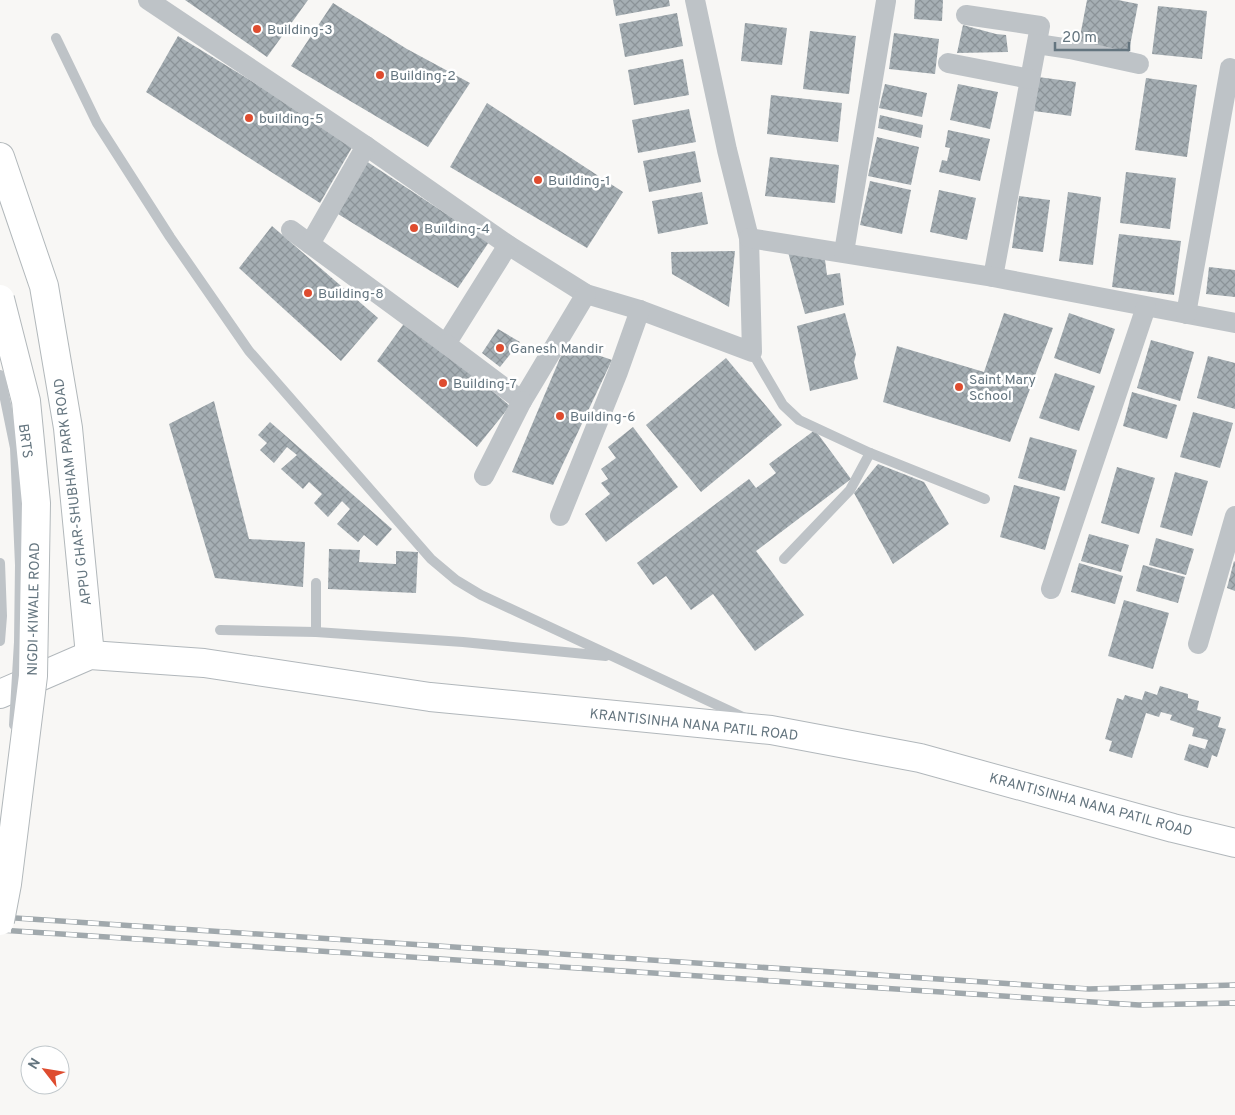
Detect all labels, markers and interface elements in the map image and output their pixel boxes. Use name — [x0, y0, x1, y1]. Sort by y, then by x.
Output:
scale bar — [1055, 20, 1129, 52]
place label: Building-3 — [267, 22, 333, 39]
marker: Building-3 — [251, 23, 263, 35]
text: 20 m — [1062, 29, 1097, 48]
place label: Building-2 — [390, 68, 456, 85]
marker: Building-2 — [374, 69, 386, 81]
place label: building-5 — [259, 111, 324, 128]
marker: building-5 — [243, 112, 255, 124]
place label: Building-1 — [548, 173, 611, 190]
marker: Building-1 — [532, 174, 544, 186]
place label: Building-4 — [424, 221, 490, 238]
marker: Building-4 — [408, 222, 420, 234]
place label: Building-8 — [318, 286, 384, 303]
marker: Building-8 — [302, 287, 314, 299]
place label: Ganesh Mandir — [510, 341, 604, 358]
marker: Ganesh Mandir — [494, 342, 506, 354]
place label: Saint Mary School — [969, 372, 1036, 405]
place label: Building-7 — [453, 376, 517, 393]
street label: APPU GHAR-SHUBHAM PARK ROAD — [51, 377, 96, 607]
marker: Building-7 — [437, 377, 449, 389]
marker: Saint Mary School — [953, 381, 965, 393]
place label: Building-6 — [570, 409, 636, 426]
marker: Building-6 — [554, 410, 566, 422]
street label: BRTS — [14, 423, 35, 460]
street label: NIGDI-KIWALE ROAD — [25, 542, 44, 676]
street label: KRANTISINHA NANA PATIL ROAD — [589, 706, 799, 745]
street label: KRANTISINHA NANA PATIL ROAD — [987, 770, 1194, 841]
north arrow — [20, 1045, 70, 1095]
text: N — [25, 1055, 45, 1073]

